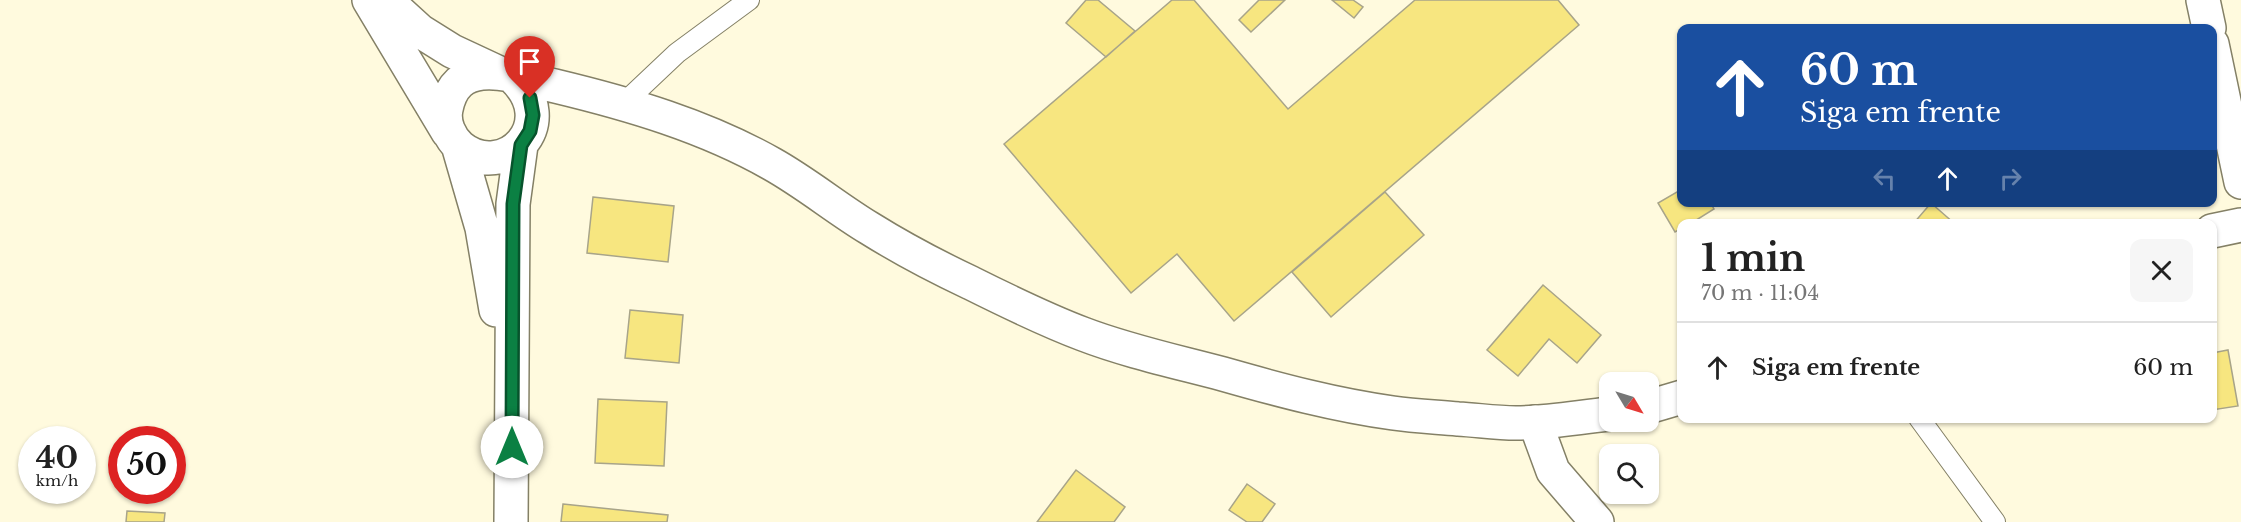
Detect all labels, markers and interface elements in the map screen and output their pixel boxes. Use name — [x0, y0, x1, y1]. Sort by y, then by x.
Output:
pin — [504, 36, 555, 98]
text: 60 m — [1800, 44, 1918, 96]
icon: arrive — [513, 45, 546, 78]
icon: ahead — [1701, 48, 1779, 126]
text: Siga em frente — [1800, 96, 2001, 129]
icon: left — [1868, 162, 1901, 195]
icon: ahead — [1931, 162, 1964, 195]
icon: right — [1994, 162, 2027, 195]
text: 1 min — [1701, 236, 1805, 281]
button: close — [2130, 239, 2193, 302]
text: 70 m · 11:04 — [1701, 281, 1819, 305]
icon: ahead — [1701, 351, 1734, 384]
text: Siga em frente — [1752, 354, 1920, 381]
text: 60 m — [2133, 354, 2193, 381]
north arrow — [1599, 372, 1659, 432]
map controls — [1599, 372, 1659, 504]
position arrow — [480, 415, 544, 479]
speed limit sign: 50 — [108, 426, 186, 504]
text: 40 — [36, 439, 78, 476]
button: search — [1599, 444, 1659, 504]
text: km/h — [36, 471, 78, 490]

